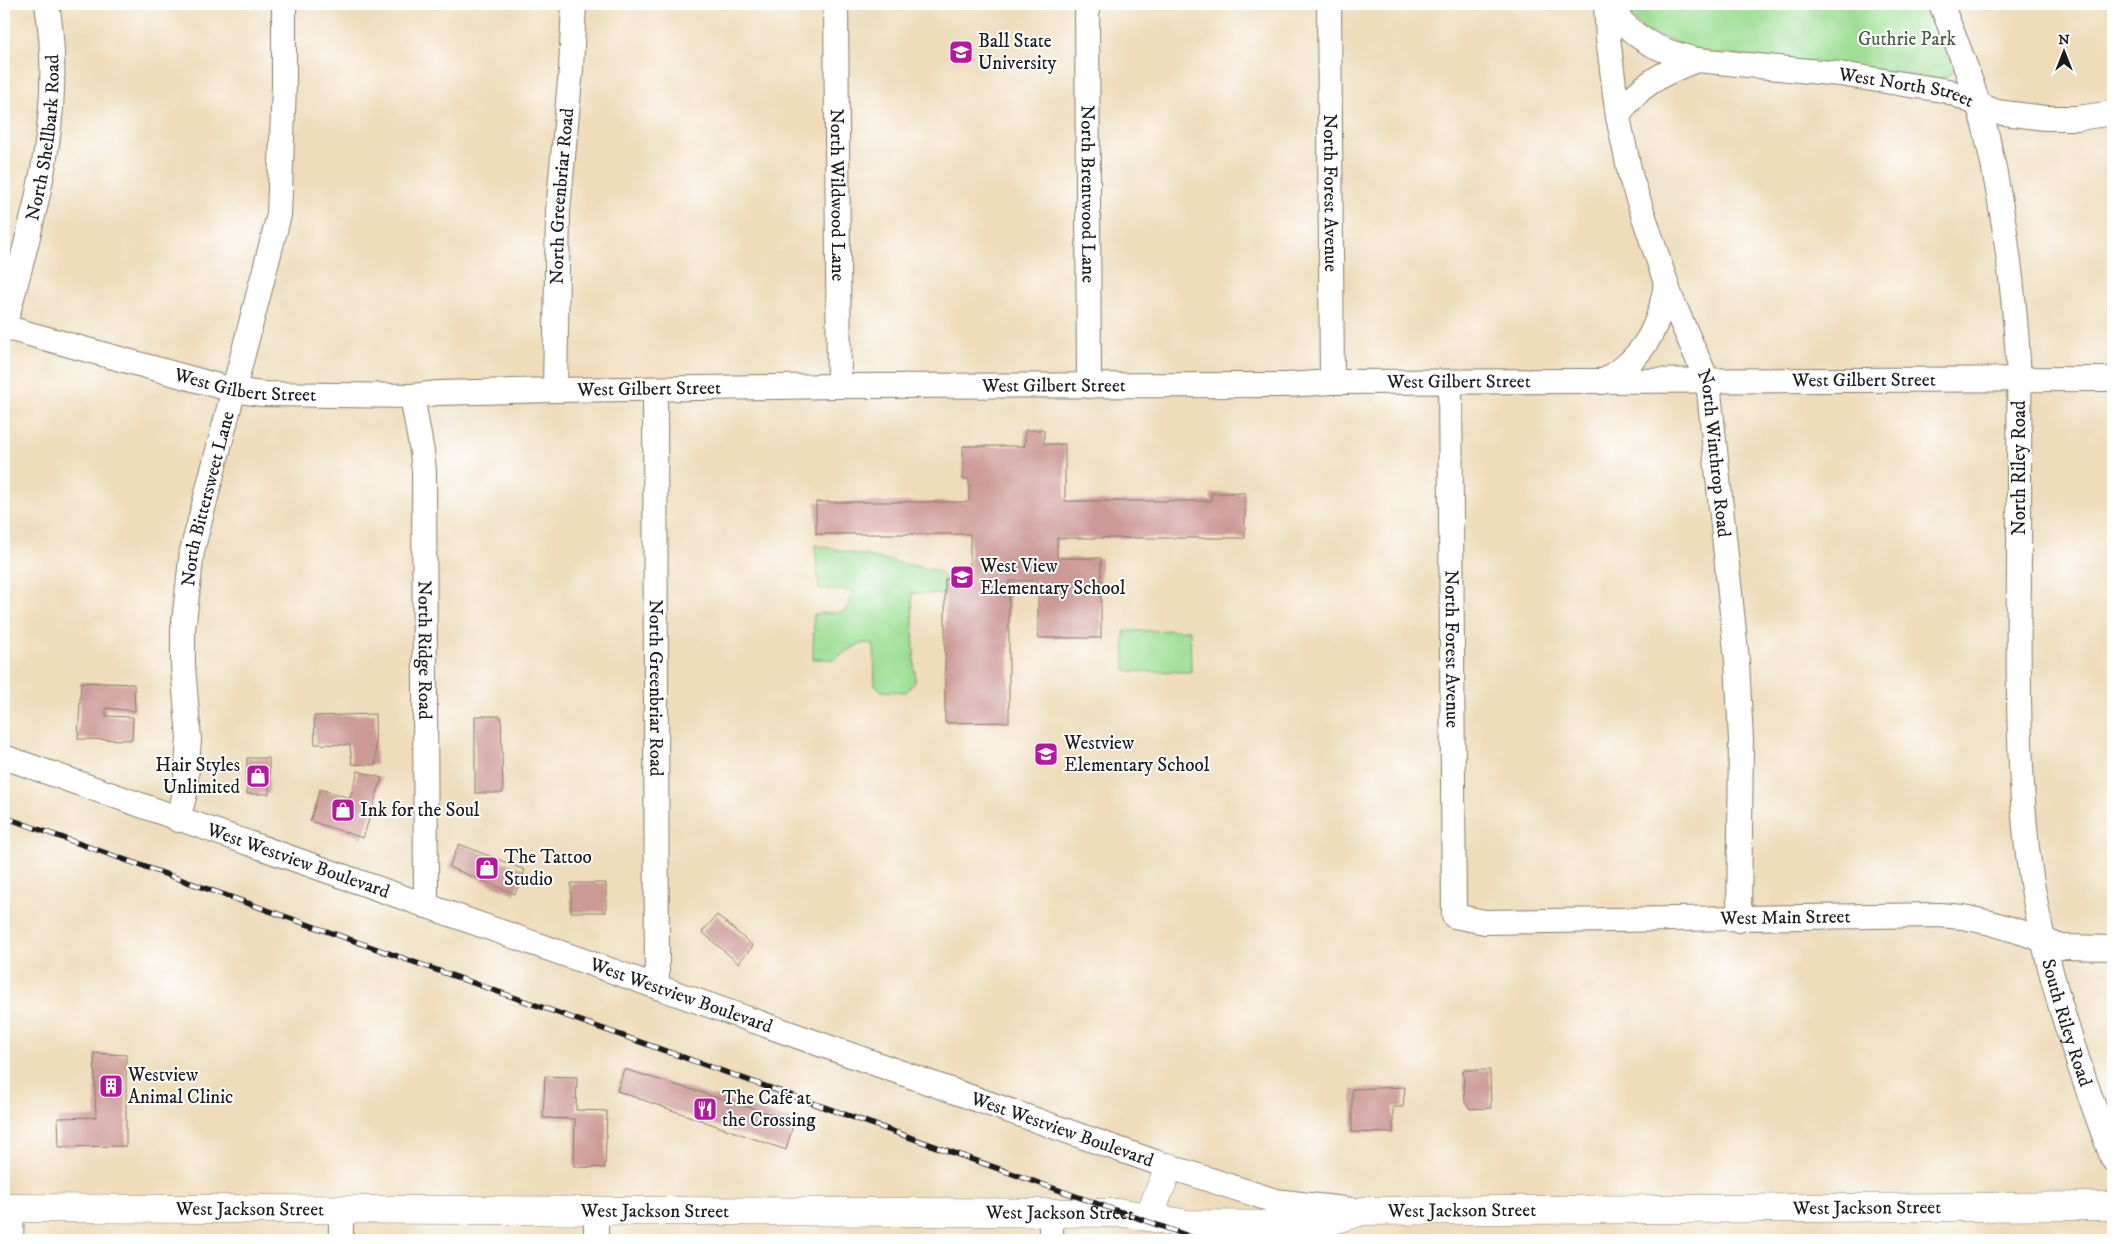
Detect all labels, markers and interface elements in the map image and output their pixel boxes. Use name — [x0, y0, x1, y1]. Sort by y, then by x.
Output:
park label: Guthrie Park — [1858, 28, 1957, 51]
north arrow — [2040, 28, 2090, 78]
place label: Ball State University — [978, 30, 1058, 75]
text: N — [2058, 31, 2070, 49]
school or university icon: Ball State University — [948, 39, 974, 65]
street label: North Shellbark Road — [21, 54, 64, 223]
street label: West North Street — [1836, 62, 1977, 112]
street label: North Brentwood Lane — [1076, 105, 1100, 283]
street label: North Greenbriar Road — [545, 106, 579, 285]
street label: North Wildwood Lane — [825, 109, 850, 282]
street label: North Forest Avenue — [1318, 114, 1343, 272]
street label: West Gilbert Street — [171, 363, 316, 406]
street label: North Winthrop Road — [1692, 366, 1736, 539]
street label: West Gilbert Street — [1791, 368, 1936, 392]
street label: West Gilbert Street — [1386, 370, 1531, 393]
street label: West Gilbert Street — [981, 374, 1126, 397]
street label: West Gilbert Street — [576, 376, 721, 401]
street label: North Riley Road — [2008, 400, 2031, 536]
street label: North Bittersweet Lane — [177, 409, 239, 588]
place label: West View Elementary School — [979, 555, 1126, 600]
school or university icon: West View Elementary School — [949, 564, 975, 590]
street label: North Forest Avenue — [1440, 570, 1464, 728]
street label: North Ridge Road — [413, 580, 437, 720]
street label: North Greenbriar Road — [644, 599, 668, 777]
place label: Westview Elementary School — [1063, 732, 1210, 777]
school or university icon: Westview Elementary School — [1033, 741, 1059, 767]
place label: Hair Styles Unlimited — [155, 754, 241, 799]
shop icon: Hair Styles Unlimited — [245, 763, 271, 789]
shop icon: Ink for the Soul — [330, 797, 356, 823]
place label: Ink for the Soul — [360, 799, 480, 822]
street label: West Westview Boulevard — [203, 818, 393, 903]
place label: The Tattoo Studio — [504, 846, 592, 891]
shop icon: The Tattoo Studio — [474, 855, 500, 881]
street label: West Main Street — [1719, 905, 1851, 930]
street label: West Westview Boulevard — [586, 952, 776, 1038]
street label: South Riley Road — [2037, 957, 2097, 1090]
place label: Westview Animal Clinic — [127, 1064, 233, 1109]
building icon: Westview Animal Clinic — [98, 1073, 124, 1099]
street label: West Westview Boulevard — [967, 1086, 1157, 1172]
place label: The Cafe at the Crossing — [722, 1087, 816, 1132]
restaurant icon: The Cafe at the Crossing — [692, 1096, 718, 1122]
street label: West Jackson Street — [1792, 1196, 1941, 1220]
street label: West Jackson Street — [175, 1197, 324, 1221]
street label: West Jackson Street — [1387, 1198, 1536, 1222]
street label: West Jackson Street — [580, 1199, 729, 1223]
street label: West Jackson Street — [985, 1201, 1136, 1226]

